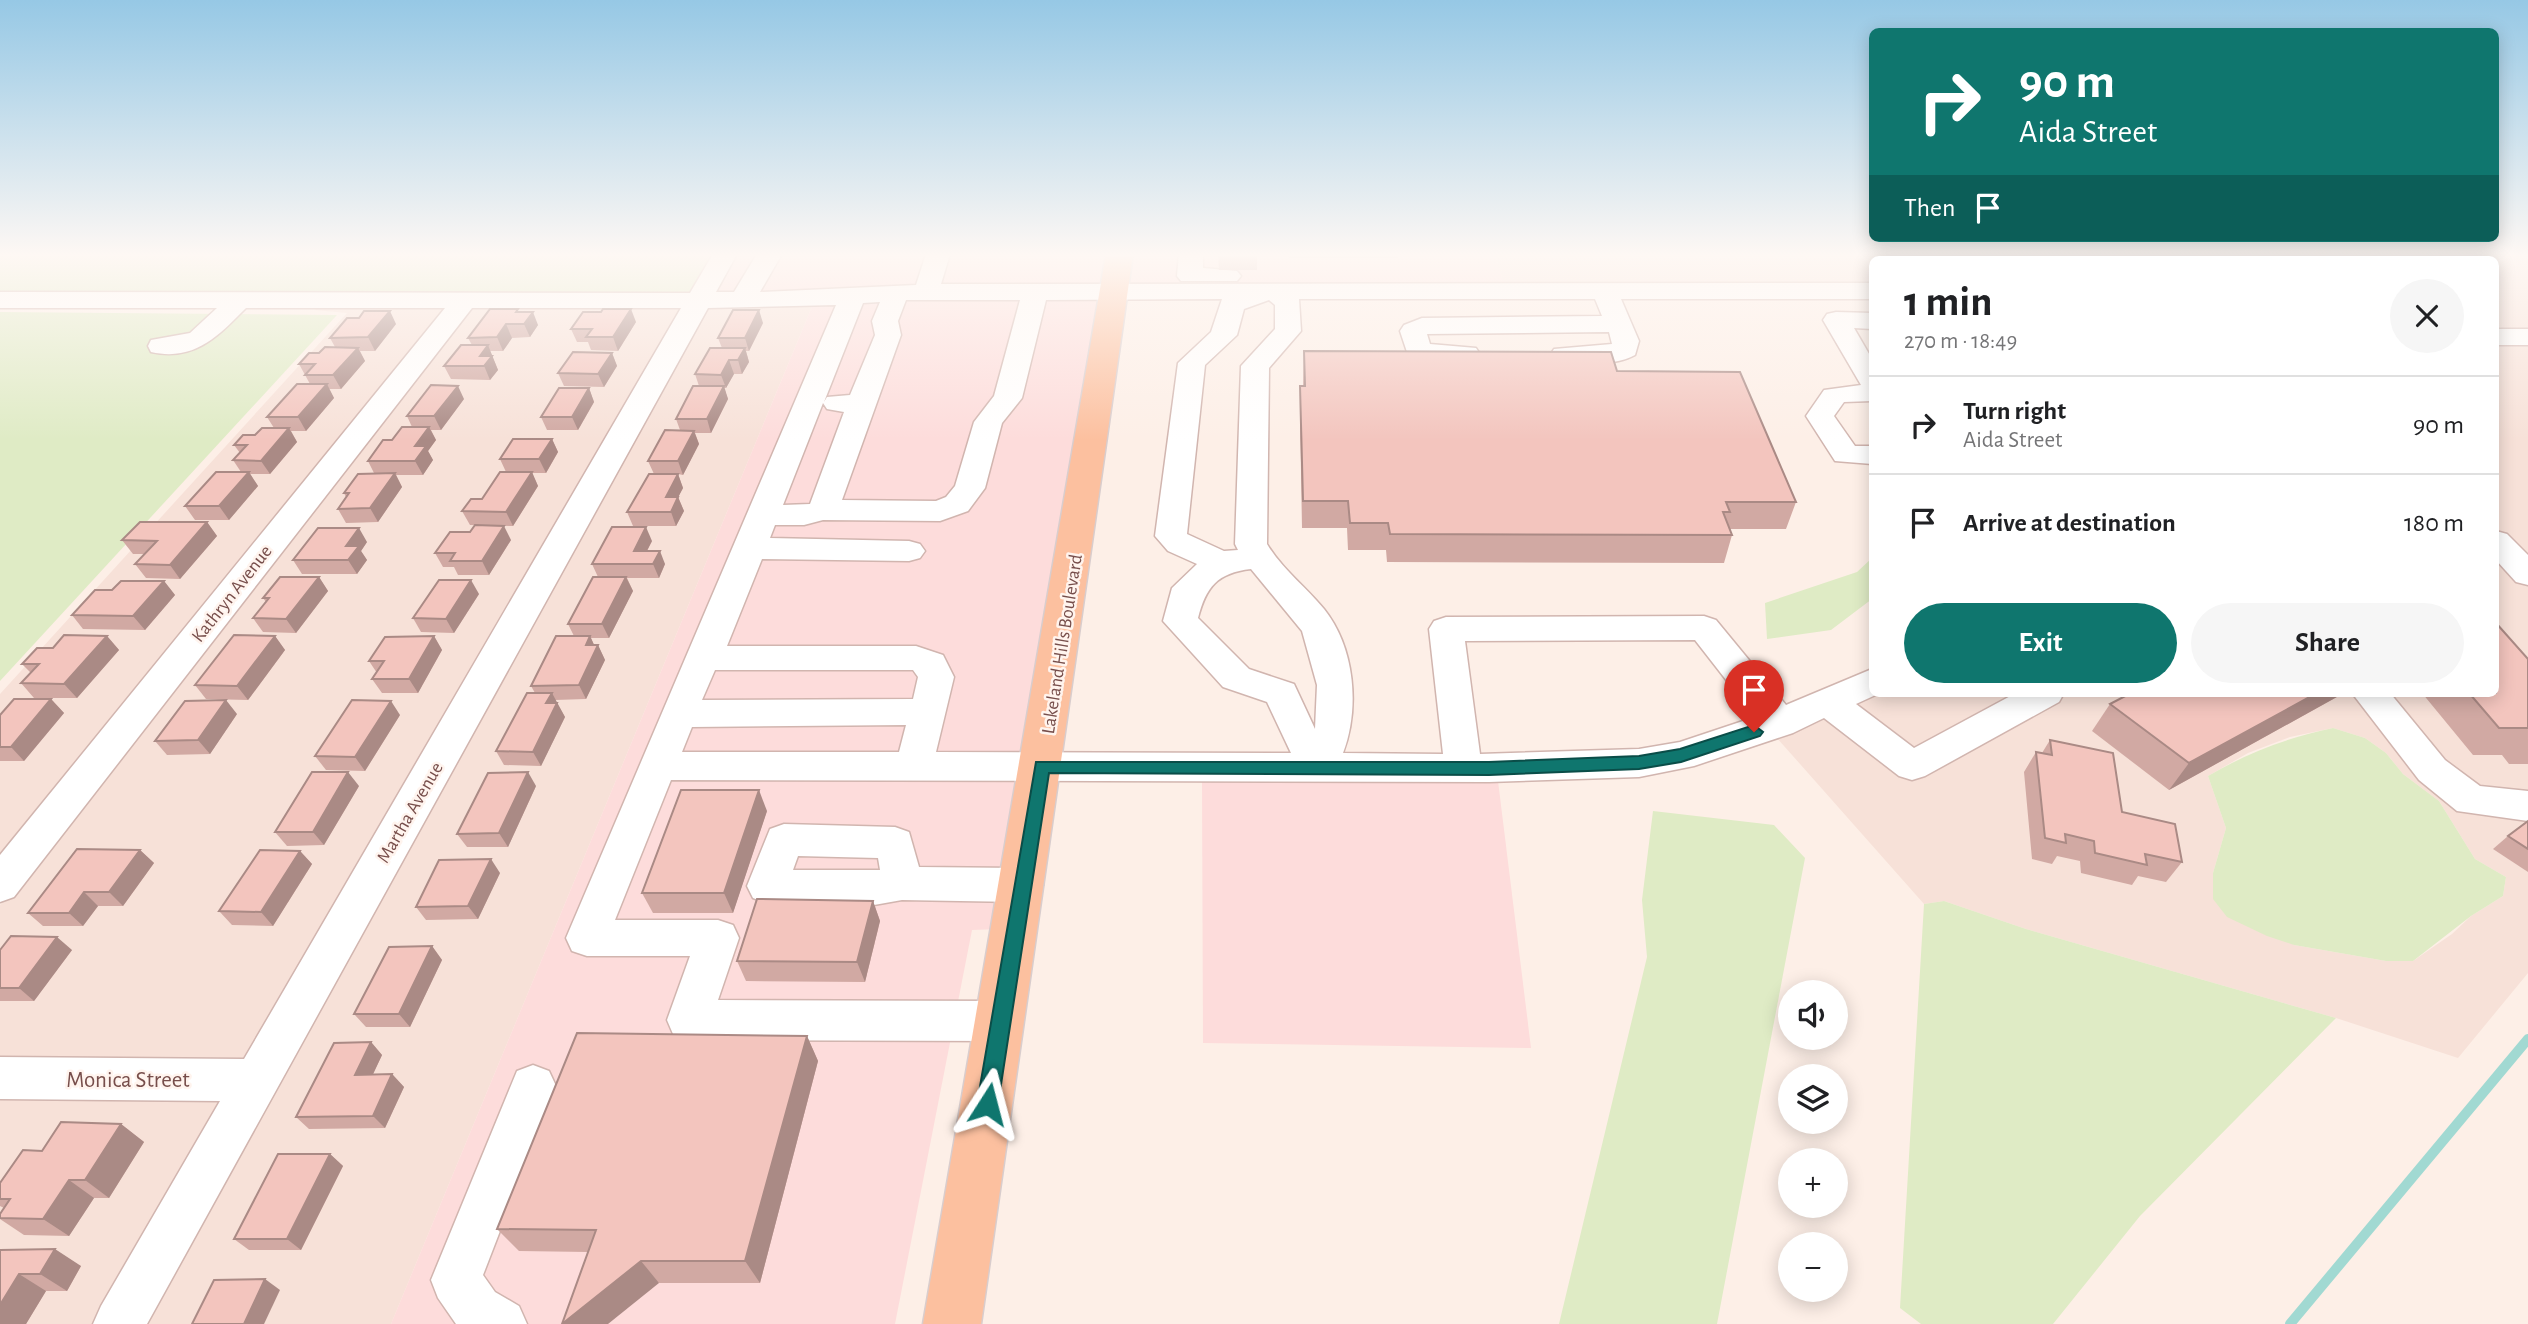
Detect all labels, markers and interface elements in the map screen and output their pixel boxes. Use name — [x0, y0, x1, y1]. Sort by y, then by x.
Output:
icon: right — [1904, 56, 1995, 147]
text: 90 m — [2019, 58, 2115, 107]
text: Aida Street — [2019, 116, 2157, 148]
icon: arrive — [1969, 189, 2007, 227]
text: Then — [1904, 195, 1955, 221]
button: close — [2390, 279, 2464, 353]
text: 1 min — [1904, 281, 1993, 323]
text: 270 m · 18:49 — [1904, 330, 2017, 353]
text: Turn right — [1963, 398, 2066, 424]
icon: right — [1904, 406, 1942, 444]
text: 90 m — [2413, 412, 2464, 438]
text: Aida Street — [1963, 429, 2062, 452]
icon: arrive — [1904, 504, 1942, 542]
text: Arrive at destination — [1963, 510, 2176, 536]
text: 180 m — [2404, 510, 2464, 536]
street label: Kathryn Avenue — [189, 542, 276, 646]
street label: Lakeland Hills Boulevard — [1039, 553, 1086, 735]
button: Exit — [1904, 603, 2177, 683]
button: Share — [2191, 603, 2464, 683]
pin — [1724, 660, 1784, 732]
icon: arrive — [1735, 671, 1773, 709]
street label: Martha Avenue — [374, 759, 447, 866]
map controls — [1778, 980, 1848, 1302]
button: sound — [1778, 980, 1848, 1050]
button: layers — [1778, 1064, 1848, 1134]
position arrow — [951, 1067, 1025, 1141]
street label: Monica Street — [66, 1069, 190, 1092]
button: + — [1778, 1148, 1848, 1218]
button: − — [1778, 1232, 1848, 1302]

